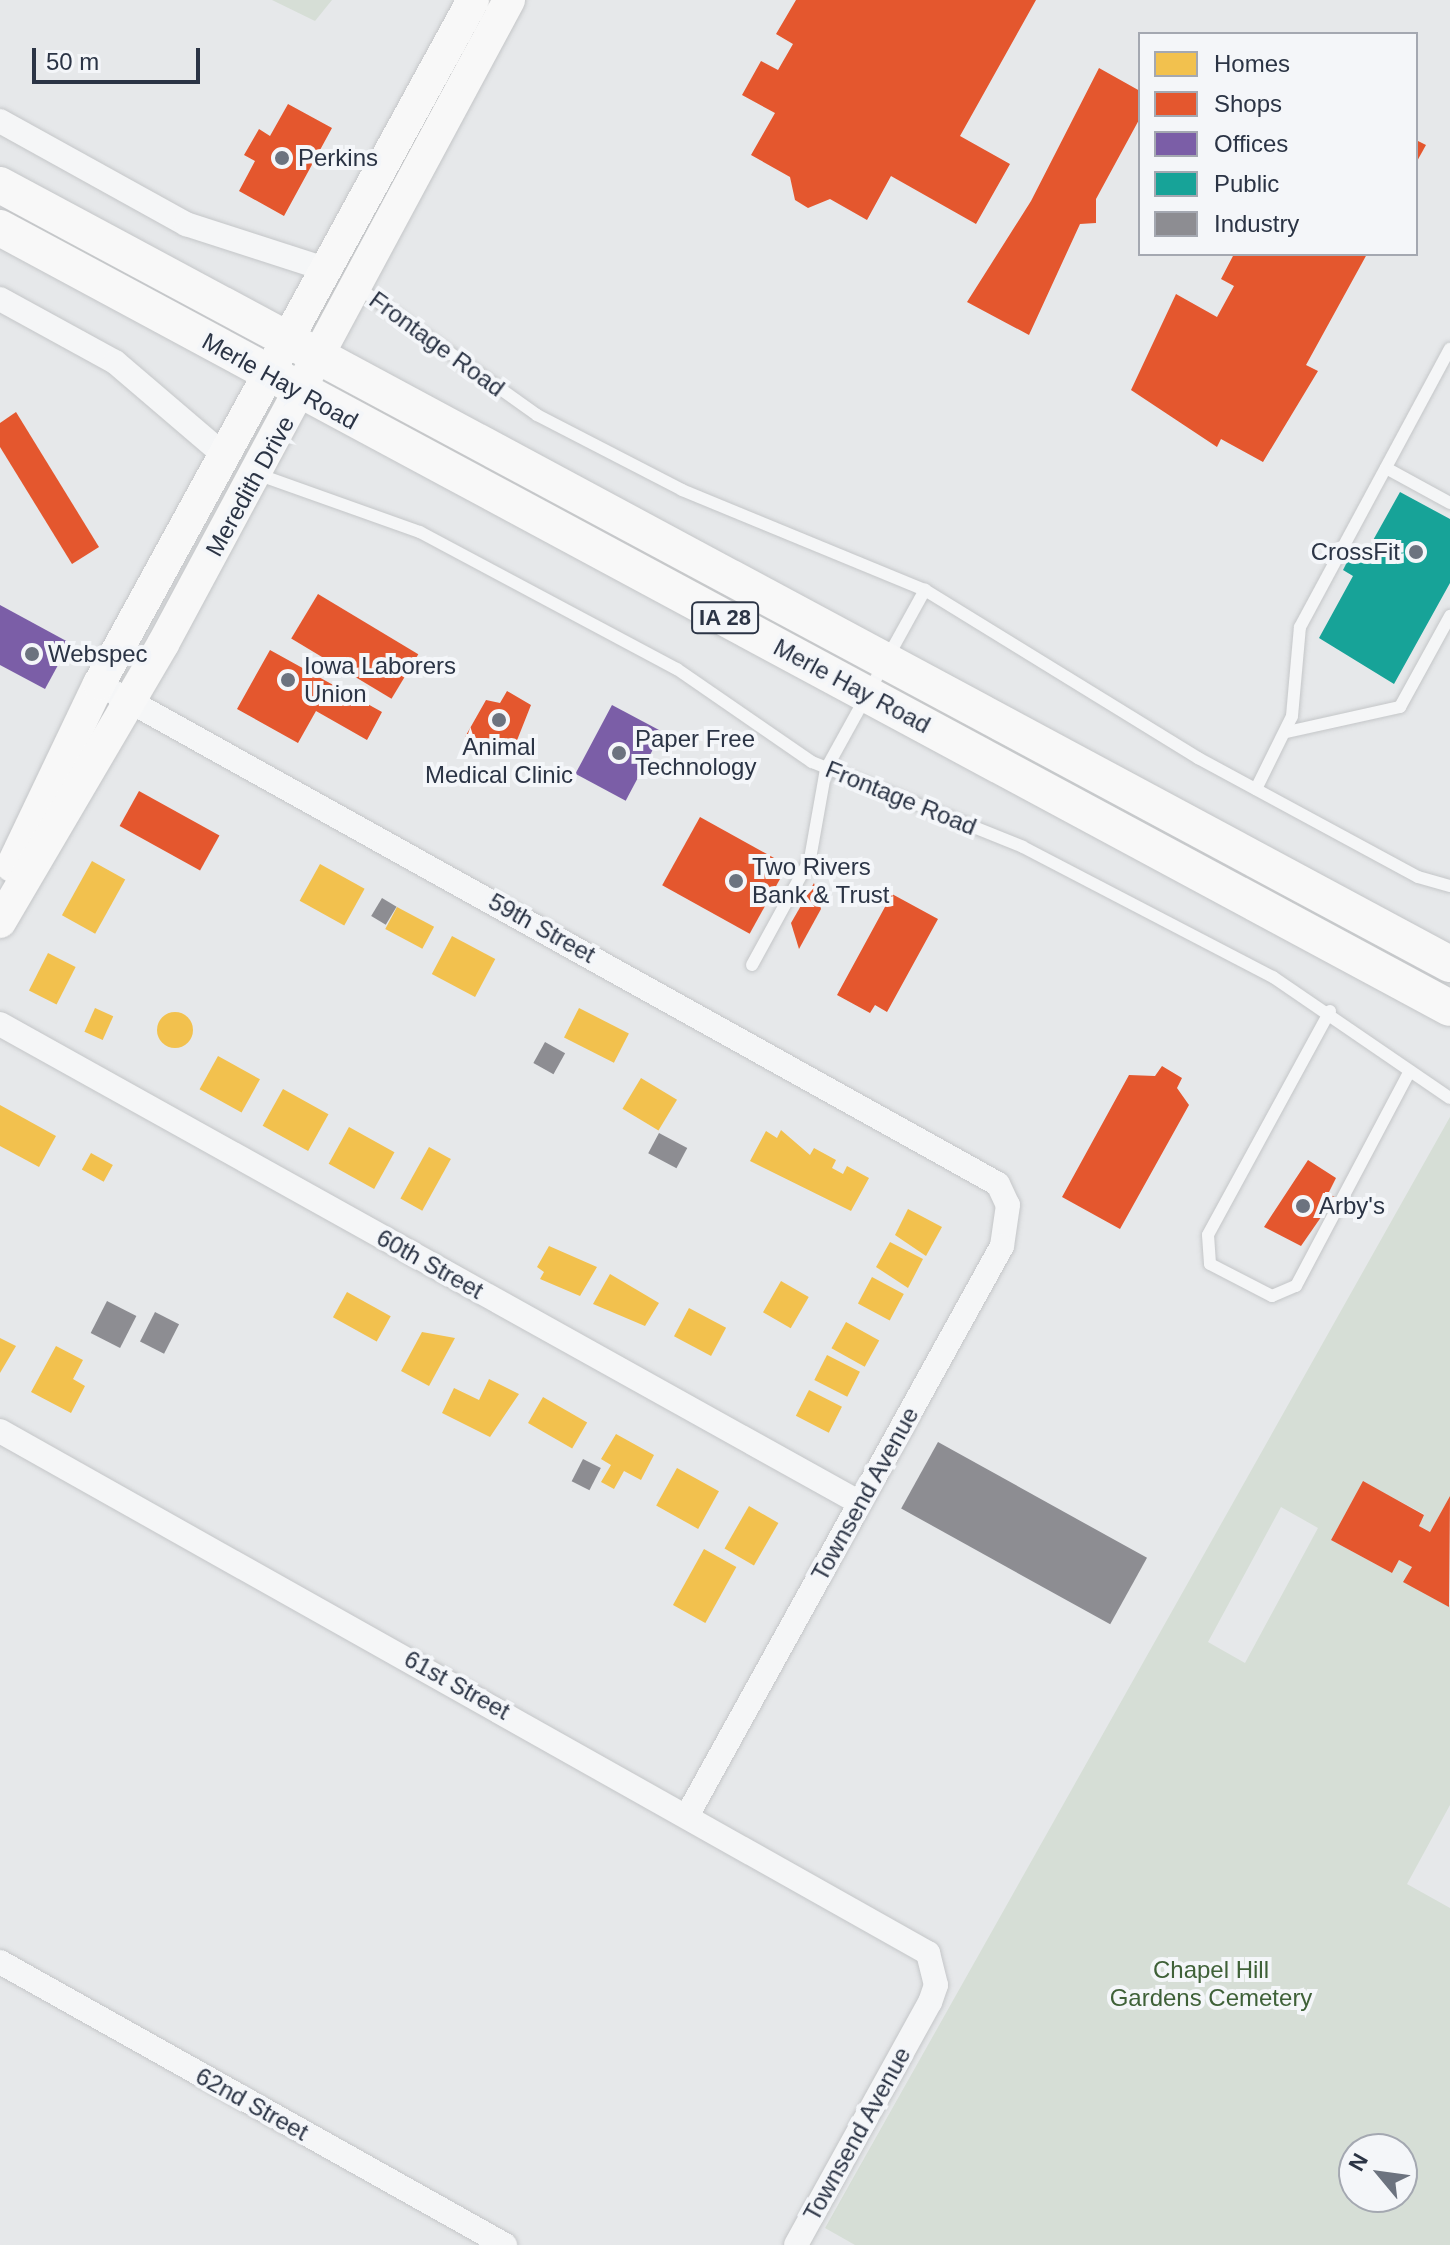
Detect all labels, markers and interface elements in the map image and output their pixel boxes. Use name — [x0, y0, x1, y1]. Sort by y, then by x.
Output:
scale bar — [36, 32, 204, 82]
legend — [1138, 32, 1418, 256]
text: 50 m — [46, 48, 99, 75]
text: Homes — [1214, 50, 1290, 77]
text: Shops — [1214, 90, 1282, 117]
text: Offices — [1214, 130, 1288, 157]
place label: Perkins — [298, 144, 378, 172]
marker: Perkins — [273, 149, 291, 167]
text: Public — [1214, 170, 1279, 197]
text: Industry — [1214, 210, 1299, 237]
street label: Frontage Road — [364, 285, 510, 403]
street label: Merle Hay Road — [197, 326, 363, 436]
street label: Meredith Drive — [200, 411, 300, 561]
place label: CrossFit — [1311, 538, 1400, 566]
marker: CrossFit — [1407, 543, 1425, 561]
road number: IA 28 — [689, 600, 761, 636]
street label: Merle Hay Road — [769, 633, 935, 739]
place label: Webspec — [48, 640, 148, 668]
marker: Webspec — [23, 645, 41, 663]
place label: Iowa Laborers Union — [304, 652, 456, 708]
marker: Iowa Laborers Union — [279, 671, 297, 689]
marker: Animal Medical Clinic — [490, 711, 508, 729]
place label: Paper Free Technology — [635, 725, 756, 781]
place label: Animal Medical Clinic — [425, 733, 573, 789]
marker: Paper Free Technology — [610, 744, 628, 762]
street label: Frontage Road — [821, 755, 981, 841]
place label: Two Rivers Bank & Trust — [752, 853, 890, 909]
marker: Two Rivers Bank & Trust — [727, 872, 745, 890]
street label: 59th Street — [484, 887, 600, 969]
place label: Arby's — [1319, 1192, 1385, 1220]
marker: Arby's — [1294, 1197, 1312, 1215]
street label: 60th Street — [372, 1223, 488, 1305]
street label: Townsend Avenue — [805, 1401, 925, 1587]
street label: 61st Street — [399, 1644, 515, 1726]
park label: Chapel Hill Gardens Cemetery — [1110, 1956, 1312, 2012]
street label: Townsend Avenue — [797, 2041, 917, 2227]
street label: 62nd Street — [191, 2061, 313, 2147]
north arrow — [1338, 2133, 1418, 2213]
text: N — [1344, 2149, 1373, 2175]

